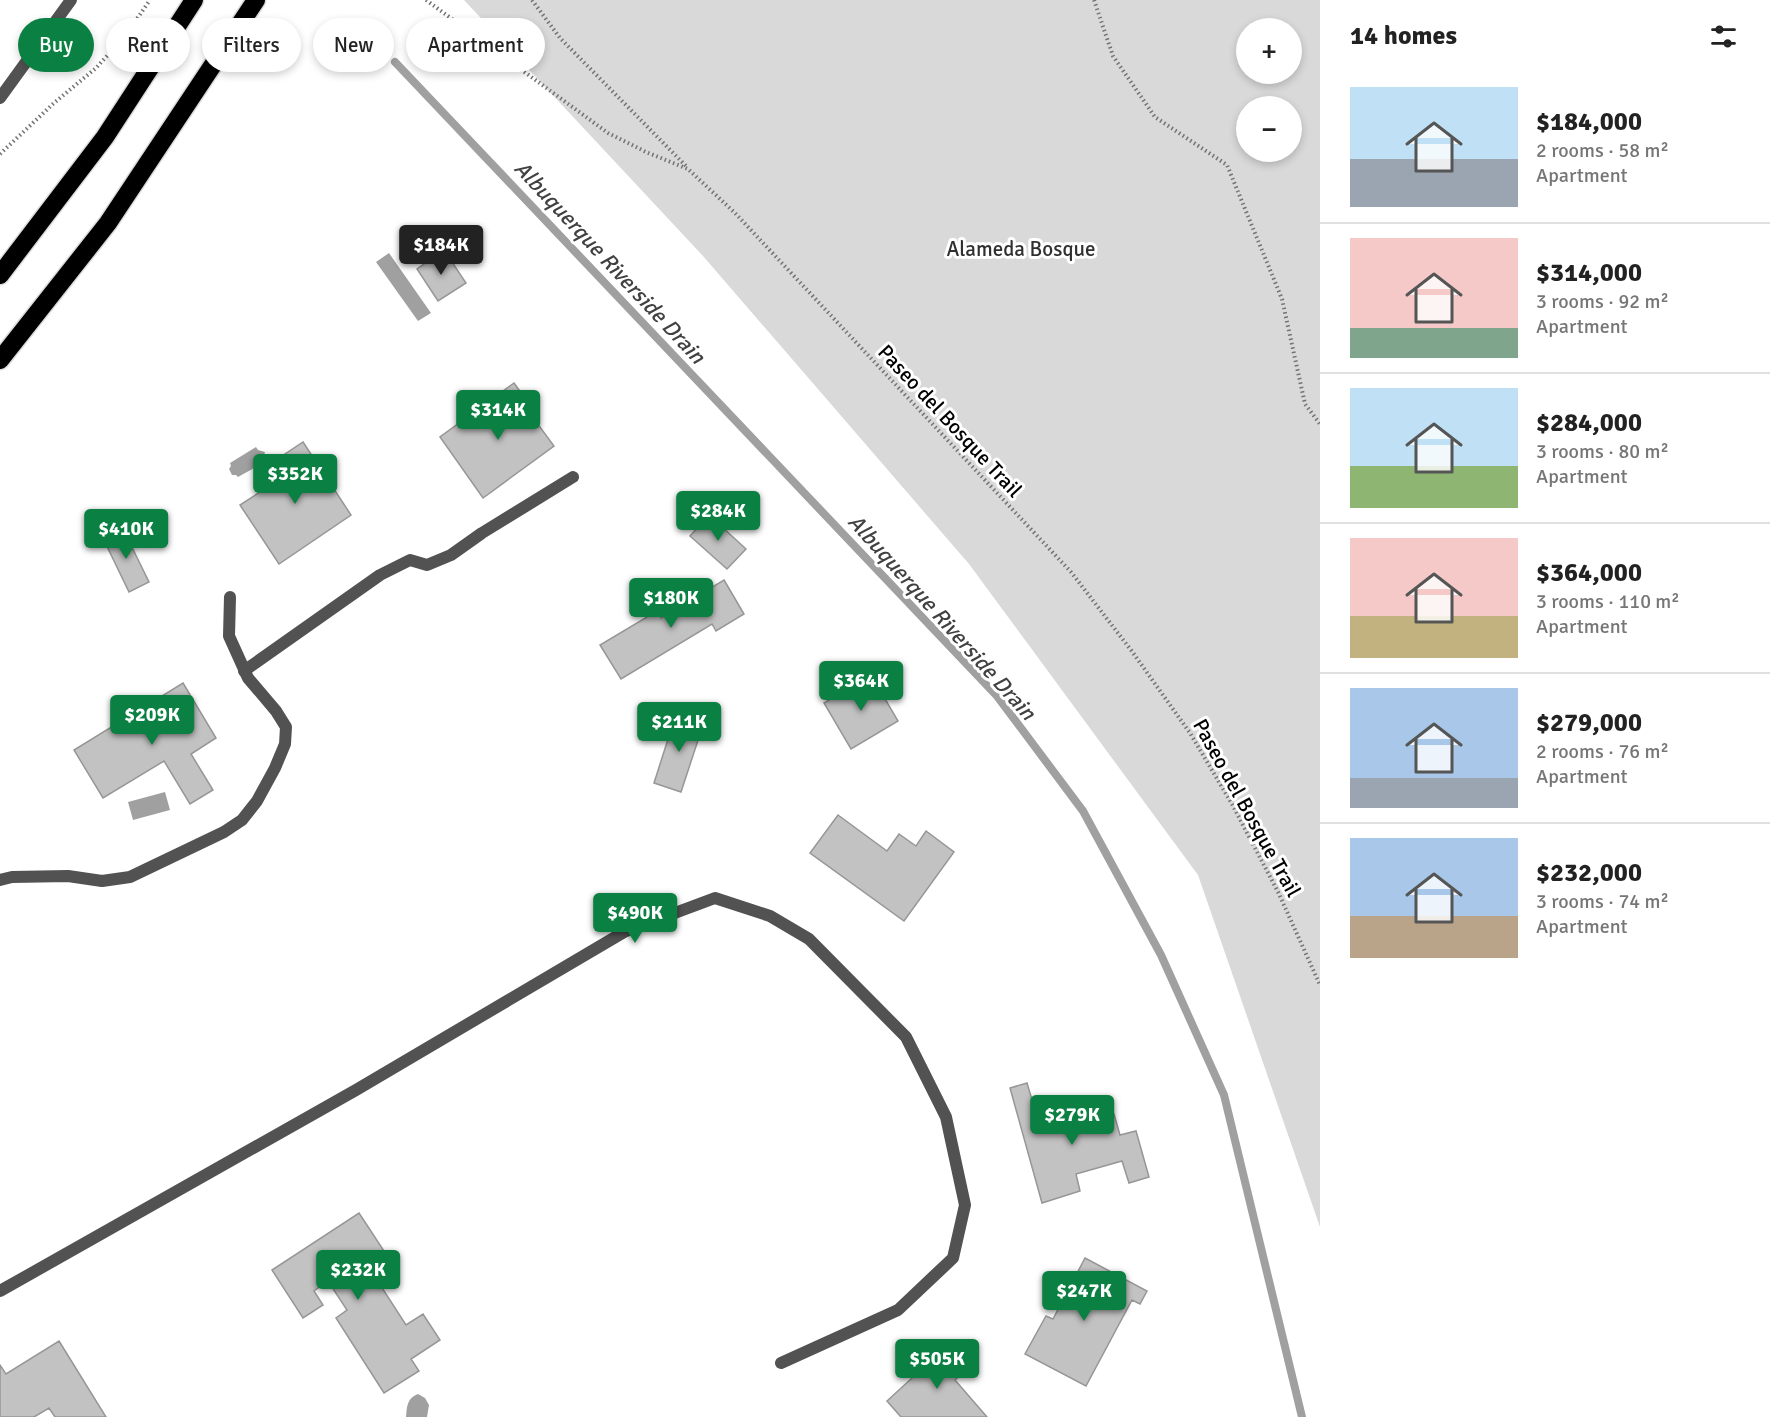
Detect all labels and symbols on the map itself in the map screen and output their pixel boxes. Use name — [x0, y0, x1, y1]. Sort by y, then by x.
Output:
water label: Albuquerque Riverside Drain — [509, 155, 712, 370]
pin: $184K — [399, 225, 483, 276]
park label: Alameda Bosque — [947, 236, 1096, 262]
street label: Paseo del Bosque Trail — [872, 339, 1028, 503]
pin: $314K — [456, 390, 540, 441]
pin: $352K — [253, 454, 337, 505]
pin: $284K — [676, 491, 760, 542]
pin: $410K — [84, 509, 168, 560]
water label: Albuquerque Riverside Drain — [842, 509, 1042, 726]
pin: $180K — [629, 578, 713, 629]
pin: $364K — [819, 661, 903, 712]
pin: $209K — [110, 695, 194, 746]
pin: $211K — [637, 702, 721, 753]
street label: Paseo del Bosque Trail — [1187, 714, 1307, 902]
pin: $490K — [593, 893, 677, 944]
pin: $279K — [1030, 1095, 1114, 1146]
pin: $232K — [316, 1250, 400, 1301]
pin: $247K — [1042, 1271, 1126, 1322]
pin: $505K — [895, 1339, 979, 1390]

